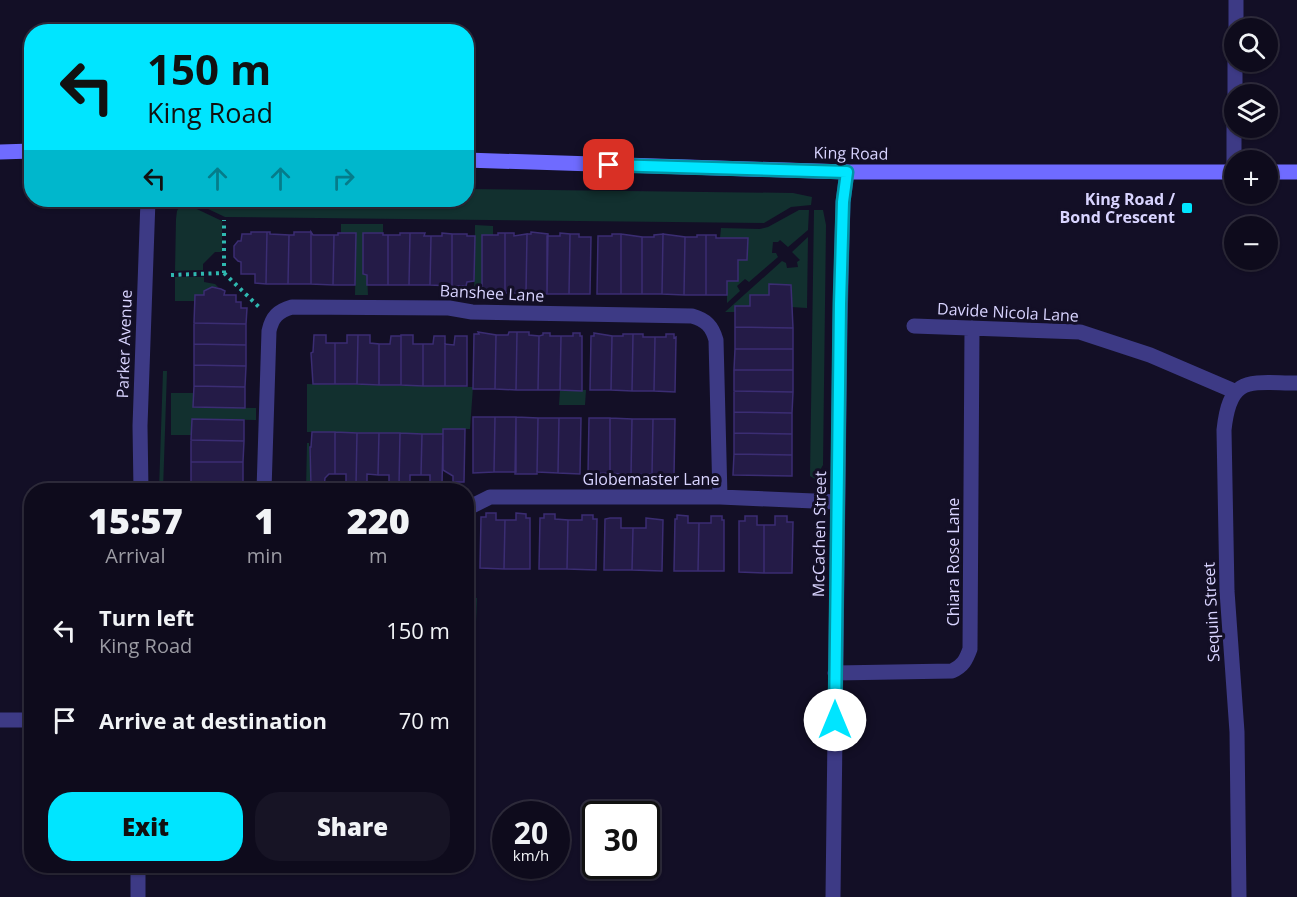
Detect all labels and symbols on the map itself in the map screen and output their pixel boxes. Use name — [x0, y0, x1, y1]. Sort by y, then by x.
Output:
pin — [583, 139, 634, 190]
street label: King Road — [813, 141, 889, 165]
place label: King Road / Bond Crescent — [1060, 188, 1175, 228]
marker: King Road / Bond Crescent — [1180, 201, 1194, 215]
street label: Banshee Lane — [439, 279, 545, 307]
street label: Parker Avenue — [111, 289, 137, 399]
street label: Davide Nicola Lane — [937, 297, 1079, 327]
street label: Globemaster Lane — [583, 468, 719, 490]
street label: McCachen Street — [807, 470, 831, 597]
street label: Chiara Rose Lane — [942, 498, 964, 626]
street label: Sequin Street — [1197, 561, 1225, 663]
position arrow — [803, 688, 867, 752]
speed limit sign: 30 — [582, 801, 660, 879]

